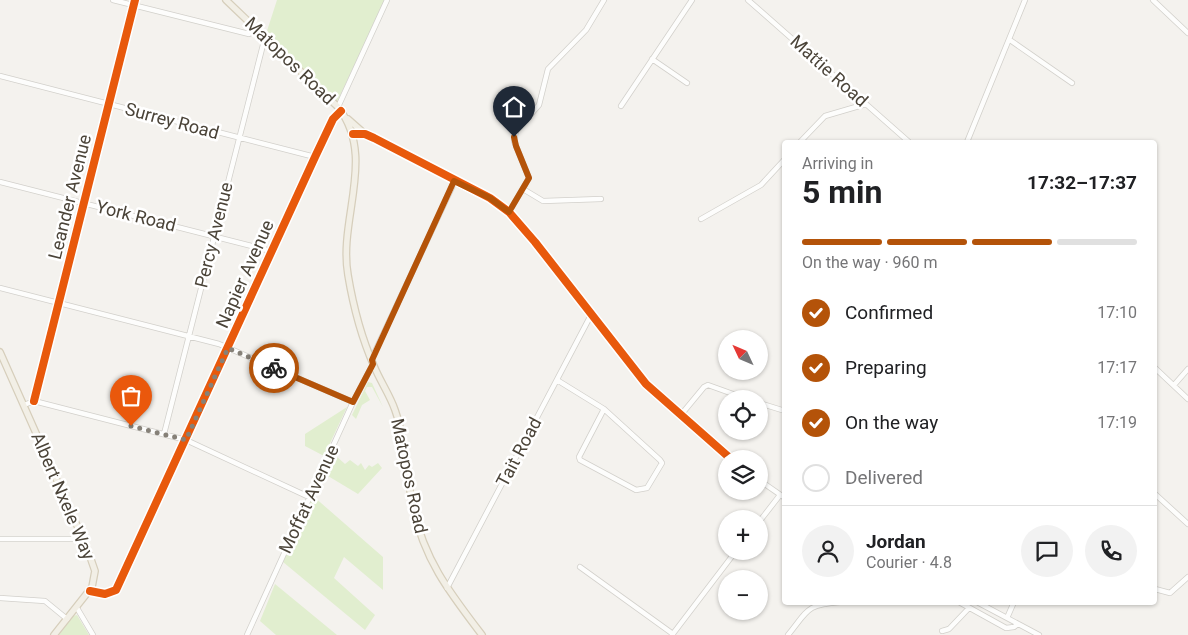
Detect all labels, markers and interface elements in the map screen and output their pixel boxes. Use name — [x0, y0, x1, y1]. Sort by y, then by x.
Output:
street label: Matopos Road — [241, 12, 340, 109]
street label: Mattie Road — [786, 30, 872, 111]
pin — [493, 86, 535, 137]
icon: home — [500, 93, 528, 121]
street label: Surrey Road — [123, 98, 221, 143]
street label: Leander Avenue — [44, 132, 95, 262]
text: Arriving in — [802, 154, 873, 173]
text: 17:32–17:37 — [1027, 171, 1137, 194]
text: 5 min — [802, 173, 882, 211]
street label: Percy Avenue — [190, 180, 237, 290]
street label: York Road — [94, 195, 178, 236]
street label: Napier Avenue — [211, 216, 278, 331]
text: On the way · 960 m — [802, 253, 938, 272]
icon: check — [802, 299, 830, 327]
text: Confirmed — [845, 301, 933, 324]
text: 17:10 — [1097, 303, 1137, 322]
north arrow — [718, 330, 768, 380]
map controls — [718, 330, 768, 620]
courier — [249, 343, 299, 393]
icon: bike — [260, 354, 288, 382]
icon: check — [802, 354, 830, 382]
text: Preparing — [845, 356, 927, 379]
text: 17:17 — [1097, 358, 1137, 377]
pin — [110, 375, 152, 426]
icon: bag — [117, 382, 145, 410]
button: locate — [718, 390, 768, 440]
icon: check — [802, 409, 830, 437]
text: On the way — [845, 411, 938, 434]
street label: Tait Road — [492, 413, 546, 490]
text: 17:19 — [1097, 413, 1137, 432]
street label: Matopos Road — [387, 417, 432, 535]
street label: Albert Nxele Way — [27, 429, 100, 563]
street label: Moffat Avenue — [274, 441, 343, 556]
button: layers — [718, 450, 768, 500]
text: Delivered — [845, 466, 923, 489]
button: + — [718, 510, 768, 560]
button: person — [802, 525, 854, 577]
button: chat — [1021, 525, 1073, 577]
button: phone — [1085, 525, 1137, 577]
text: Jordan — [866, 530, 926, 553]
text: Courier · 4.8 — [866, 553, 952, 572]
button: − — [718, 570, 768, 620]

